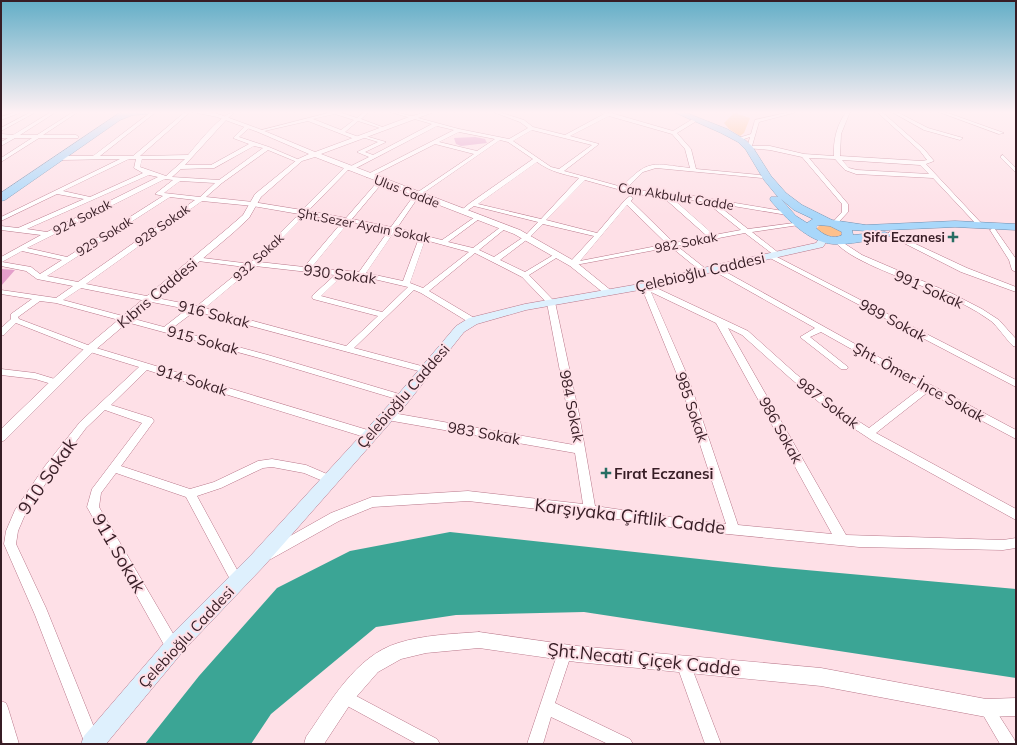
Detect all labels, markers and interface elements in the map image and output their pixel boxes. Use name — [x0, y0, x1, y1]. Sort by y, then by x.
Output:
street label: Ulus Cadde — [372, 171, 442, 211]
street label: Can Akbulut Cadde — [617, 179, 735, 213]
street label: 924 Sokak — [50, 195, 114, 239]
street label: 928 Sokak — [131, 200, 193, 250]
street label: Şht.Sezer Aydın Sokak — [296, 204, 432, 246]
street label: 929 Sokak — [73, 212, 135, 260]
street label: 982 Sokak — [653, 228, 719, 256]
street label: 932 Sokak — [229, 229, 287, 284]
place label: Şifa Eczanesi — [863, 229, 945, 245]
marker: Şifa Eczanesi — [948, 232, 958, 242]
street label: Çelebioğlu Caddesi — [633, 248, 767, 296]
street label: Kıbrıs Caddesi — [113, 254, 201, 332]
street label: 930 Sokak — [303, 260, 378, 288]
street label: 991 Sokak — [892, 265, 967, 313]
street label: 989 Sokak — [856, 294, 930, 346]
street label: 916 Sokak — [176, 296, 252, 332]
street label: 915 Sokak — [165, 321, 241, 359]
street label: Şht. Ömer İnce Sokak — [850, 338, 988, 426]
street label: Çelebioğlu Caddesi — [352, 340, 454, 452]
street label: 914 Sokak — [154, 360, 230, 400]
street label: 984 Sokak — [556, 368, 588, 444]
street label: 985 Sokak — [671, 369, 713, 445]
street label: 987 Sokak — [793, 373, 863, 433]
street label: 986 Sokak — [755, 393, 807, 467]
street label: 983 Sokak — [446, 417, 522, 449]
street label: 910 Sokak — [12, 433, 82, 519]
place label: Fırat Eczanesi — [614, 464, 714, 483]
marker: Fırat Eczanesi — [601, 468, 611, 478]
street label: Karşıyaka Çiftlik Cadde — [533, 493, 727, 539]
street label: 911 Sokak — [87, 509, 151, 597]
street label: Çelebioğlu Caddesi — [134, 582, 238, 692]
street label: Şht.Necati Çiçek Cadde — [546, 637, 742, 681]

